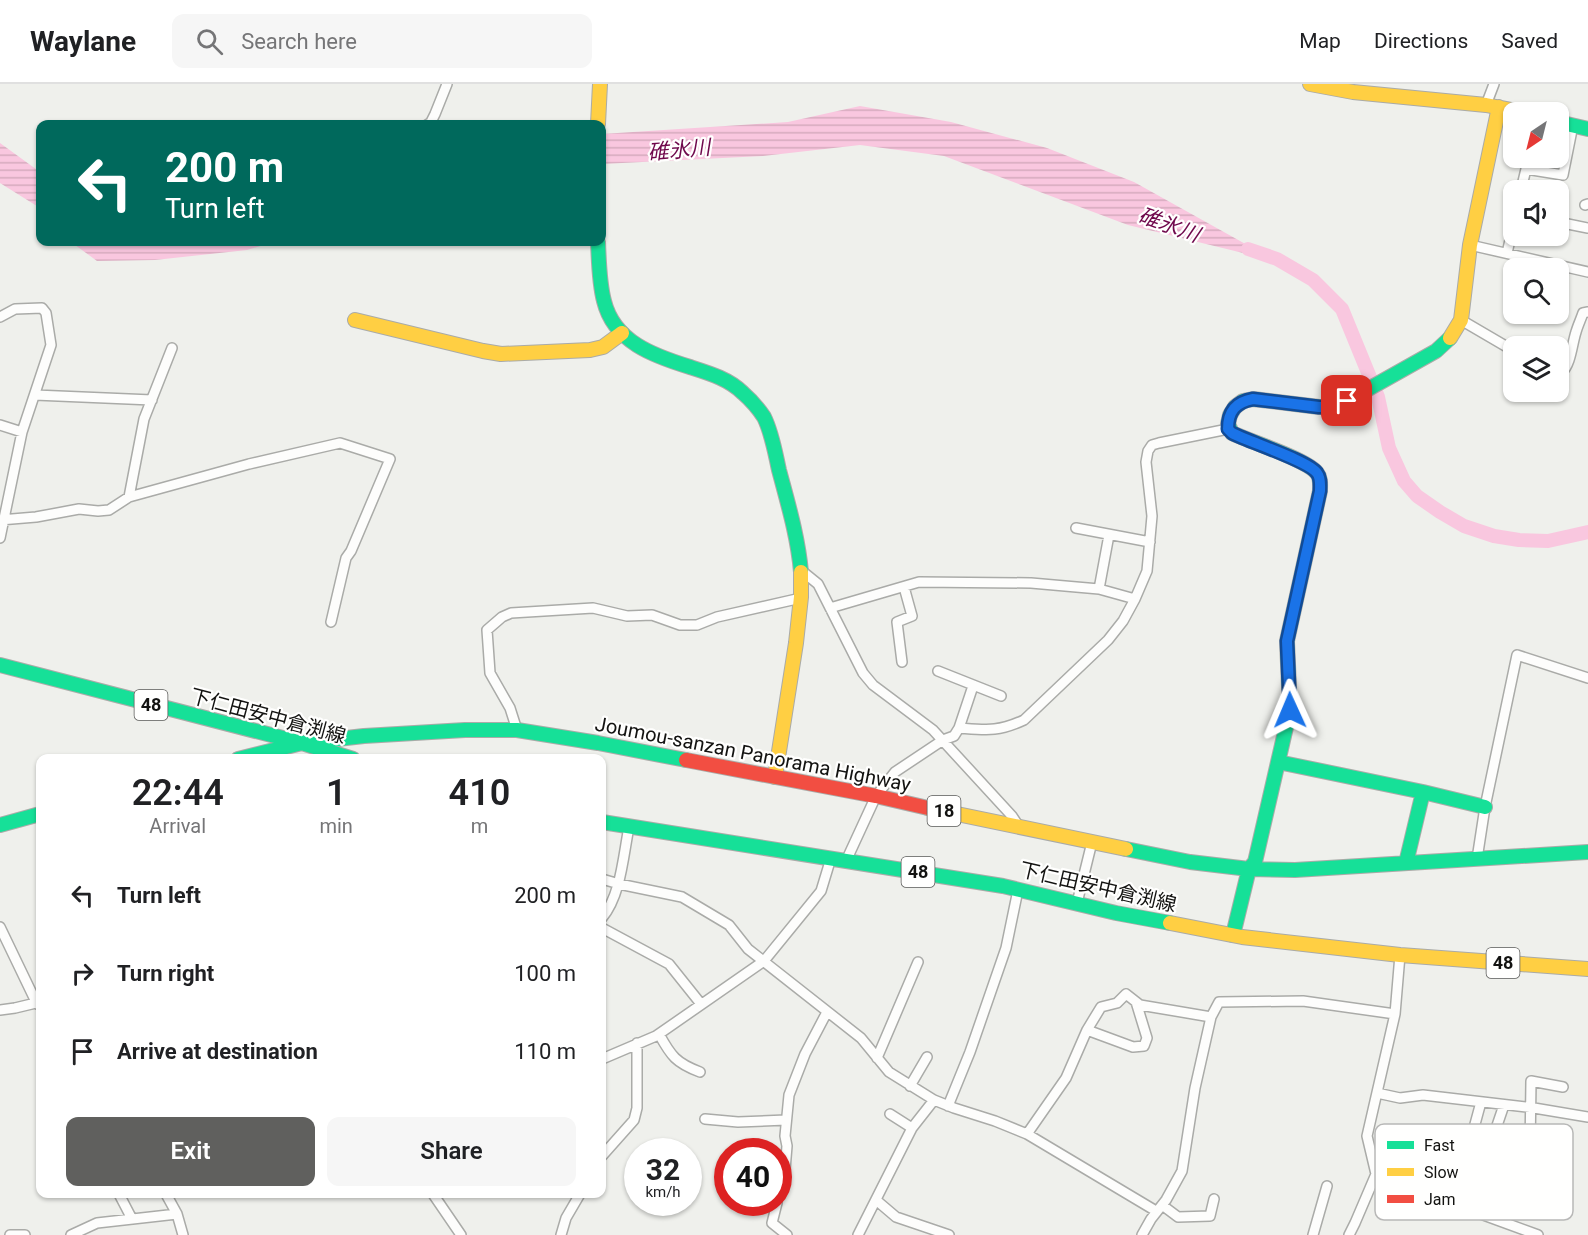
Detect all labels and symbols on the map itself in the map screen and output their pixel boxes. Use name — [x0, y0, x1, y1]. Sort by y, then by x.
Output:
north arrow — [1503, 102, 1569, 168]
water label: 碓氷川 — [647, 135, 713, 165]
water label: 碓氷川 — [1135, 203, 1205, 248]
pin — [1321, 375, 1372, 426]
position arrow — [1258, 678, 1322, 742]
street label: 下仁田安中倉渕線 — [188, 684, 348, 748]
road number: 48 — [134, 690, 168, 720]
street label: Joumou-sanzan Panorama Highway — [593, 712, 913, 797]
road number: 18 — [928, 796, 960, 826]
road number: 48 — [902, 857, 934, 887]
street label: 下仁田安中倉渕線 — [1017, 857, 1179, 917]
road number: 48 — [1486, 948, 1520, 978]
legend — [1375, 1124, 1573, 1220]
text: Fast — [1424, 1136, 1455, 1155]
speed limit sign: 40 — [714, 1138, 792, 1216]
text: Slow — [1424, 1163, 1459, 1182]
text: Jam — [1424, 1190, 1456, 1209]

